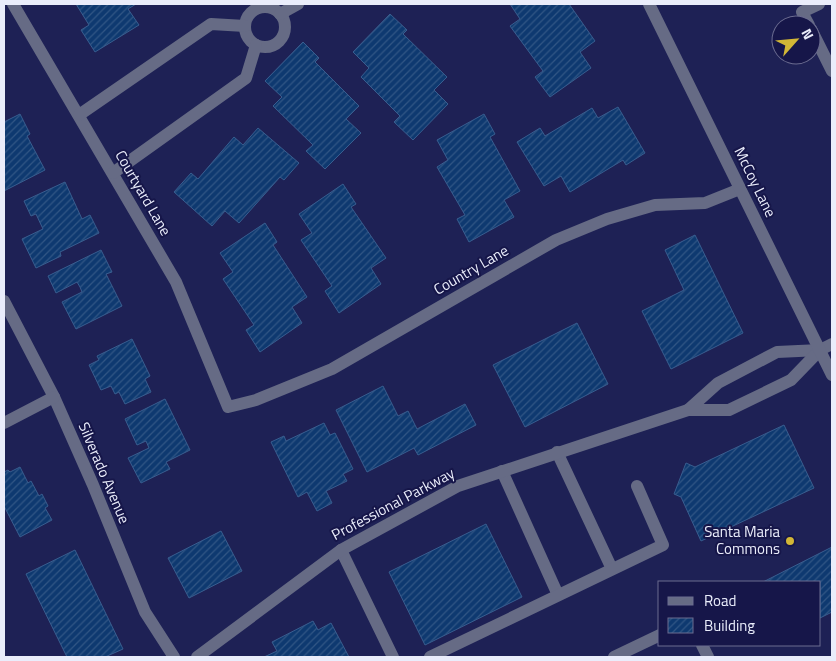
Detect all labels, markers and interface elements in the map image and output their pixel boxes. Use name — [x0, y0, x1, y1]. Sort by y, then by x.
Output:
north arrow — [771, 15, 821, 65]
text: N — [796, 25, 820, 43]
street label: McCoy Lane — [729, 143, 782, 221]
street label: Courtyard Lane — [110, 146, 177, 240]
street label: Country Lane — [429, 239, 513, 300]
street label: Silverado Avenue — [73, 418, 136, 527]
street label: Professional Parkway — [327, 461, 458, 546]
place label: Santa Maria Commons — [704, 520, 780, 560]
marker: Santa Maria Commons — [784, 535, 796, 547]
legend — [658, 581, 821, 646]
text: Road — [704, 589, 736, 612]
text: Building — [704, 614, 755, 637]

